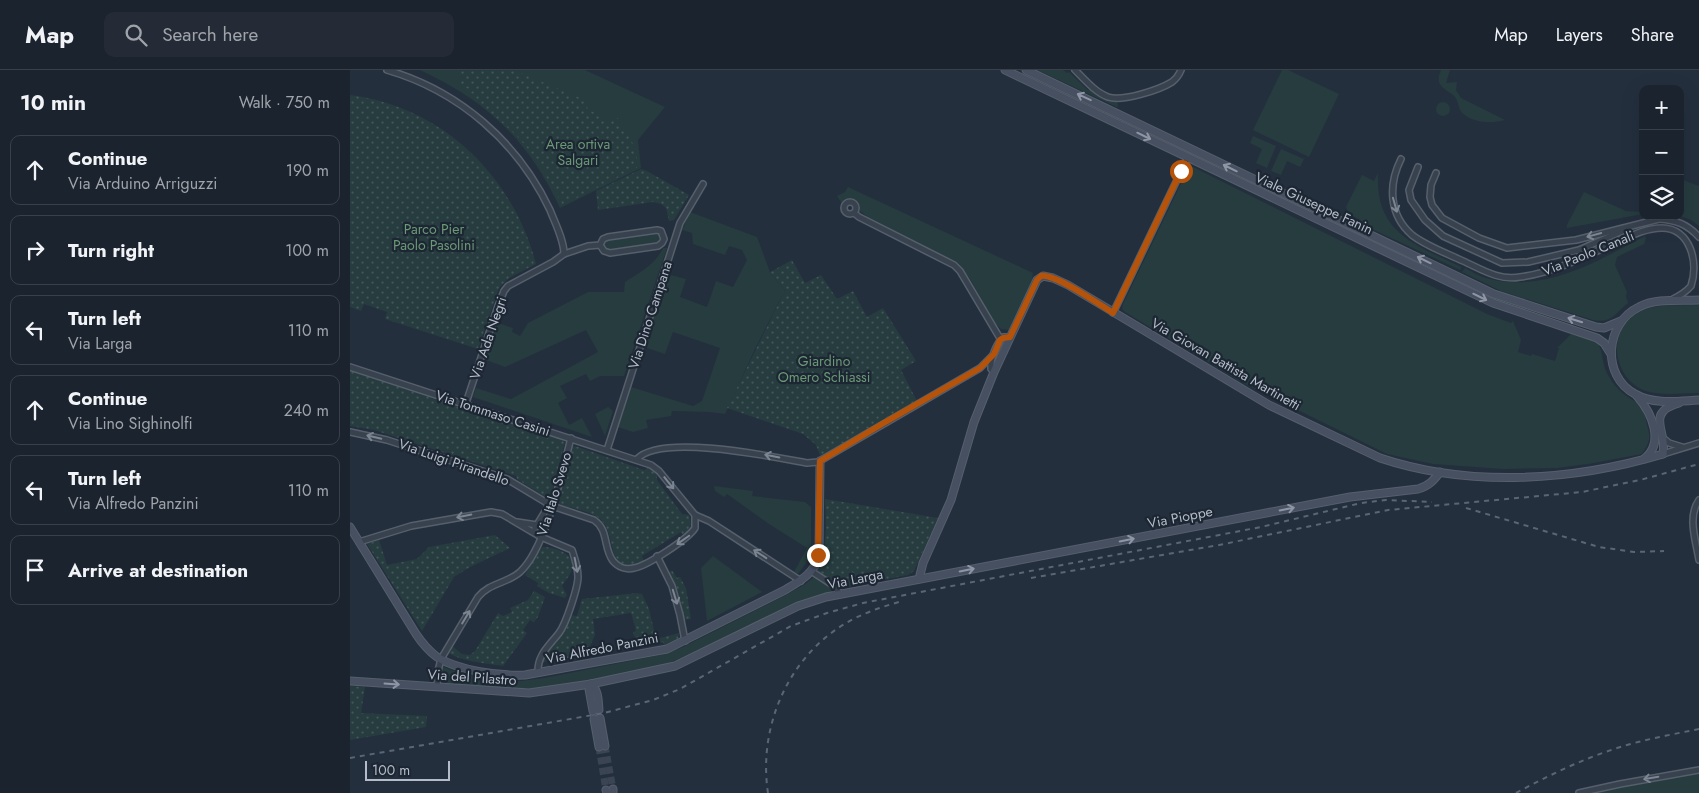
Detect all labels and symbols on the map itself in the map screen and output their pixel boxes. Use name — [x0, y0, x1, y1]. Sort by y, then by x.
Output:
one-way arrow — [1077, 92, 1092, 102]
one-way arrow — [1136, 132, 1151, 141]
park label: Area ortiva Salgari — [546, 134, 610, 170]
route start — [1170, 160, 1193, 183]
one-way arrow — [1223, 163, 1238, 172]
street label: Viale Giuseppe Fanin — [1252, 167, 1376, 239]
one-way arrow — [1391, 197, 1401, 213]
park label: Parco Pier Paolo Pasolini — [393, 219, 475, 255]
street label: Via Paolo Canali — [1539, 225, 1637, 281]
one-way arrow — [1586, 231, 1602, 240]
one-way arrow — [1417, 255, 1432, 265]
street label: Via Dino Campana — [623, 259, 677, 371]
one-way arrow — [1472, 293, 1487, 302]
street label: Via Ada Negri — [464, 294, 512, 382]
street label: Via Giovan Battista Martinetti — [1147, 313, 1305, 415]
one-way arrow — [1567, 315, 1583, 325]
park label: Giardino Omero Schiassi — [778, 351, 870, 387]
street label: Via Tommaso Casini — [433, 385, 553, 441]
one-way arrow — [366, 432, 382, 441]
street label: Via Luigi Pirandello — [396, 434, 512, 490]
street label: Via Italo Svevo — [532, 449, 576, 538]
one-way arrow — [764, 451, 780, 461]
one-way arrow — [664, 476, 674, 490]
street label: Via Pioppe — [1146, 501, 1214, 533]
one-way arrow — [1278, 504, 1294, 513]
one-way arrow — [457, 512, 473, 522]
one-way arrow — [1119, 534, 1135, 544]
one-way arrow — [676, 535, 690, 545]
route end — [807, 544, 830, 567]
one-way arrow — [753, 549, 767, 560]
one-way arrow — [572, 556, 581, 572]
street label: Via Larga — [826, 564, 884, 594]
one-way arrow — [959, 565, 975, 575]
one-way arrow — [671, 589, 681, 605]
one-way arrow — [462, 611, 472, 625]
street label: Via Alfredo Panzini — [544, 627, 660, 669]
street label: Via del Pilastro — [427, 664, 517, 690]
one-way arrow — [384, 679, 400, 689]
scale bar — [365, 758, 450, 781]
one-way arrow — [1643, 774, 1659, 784]

